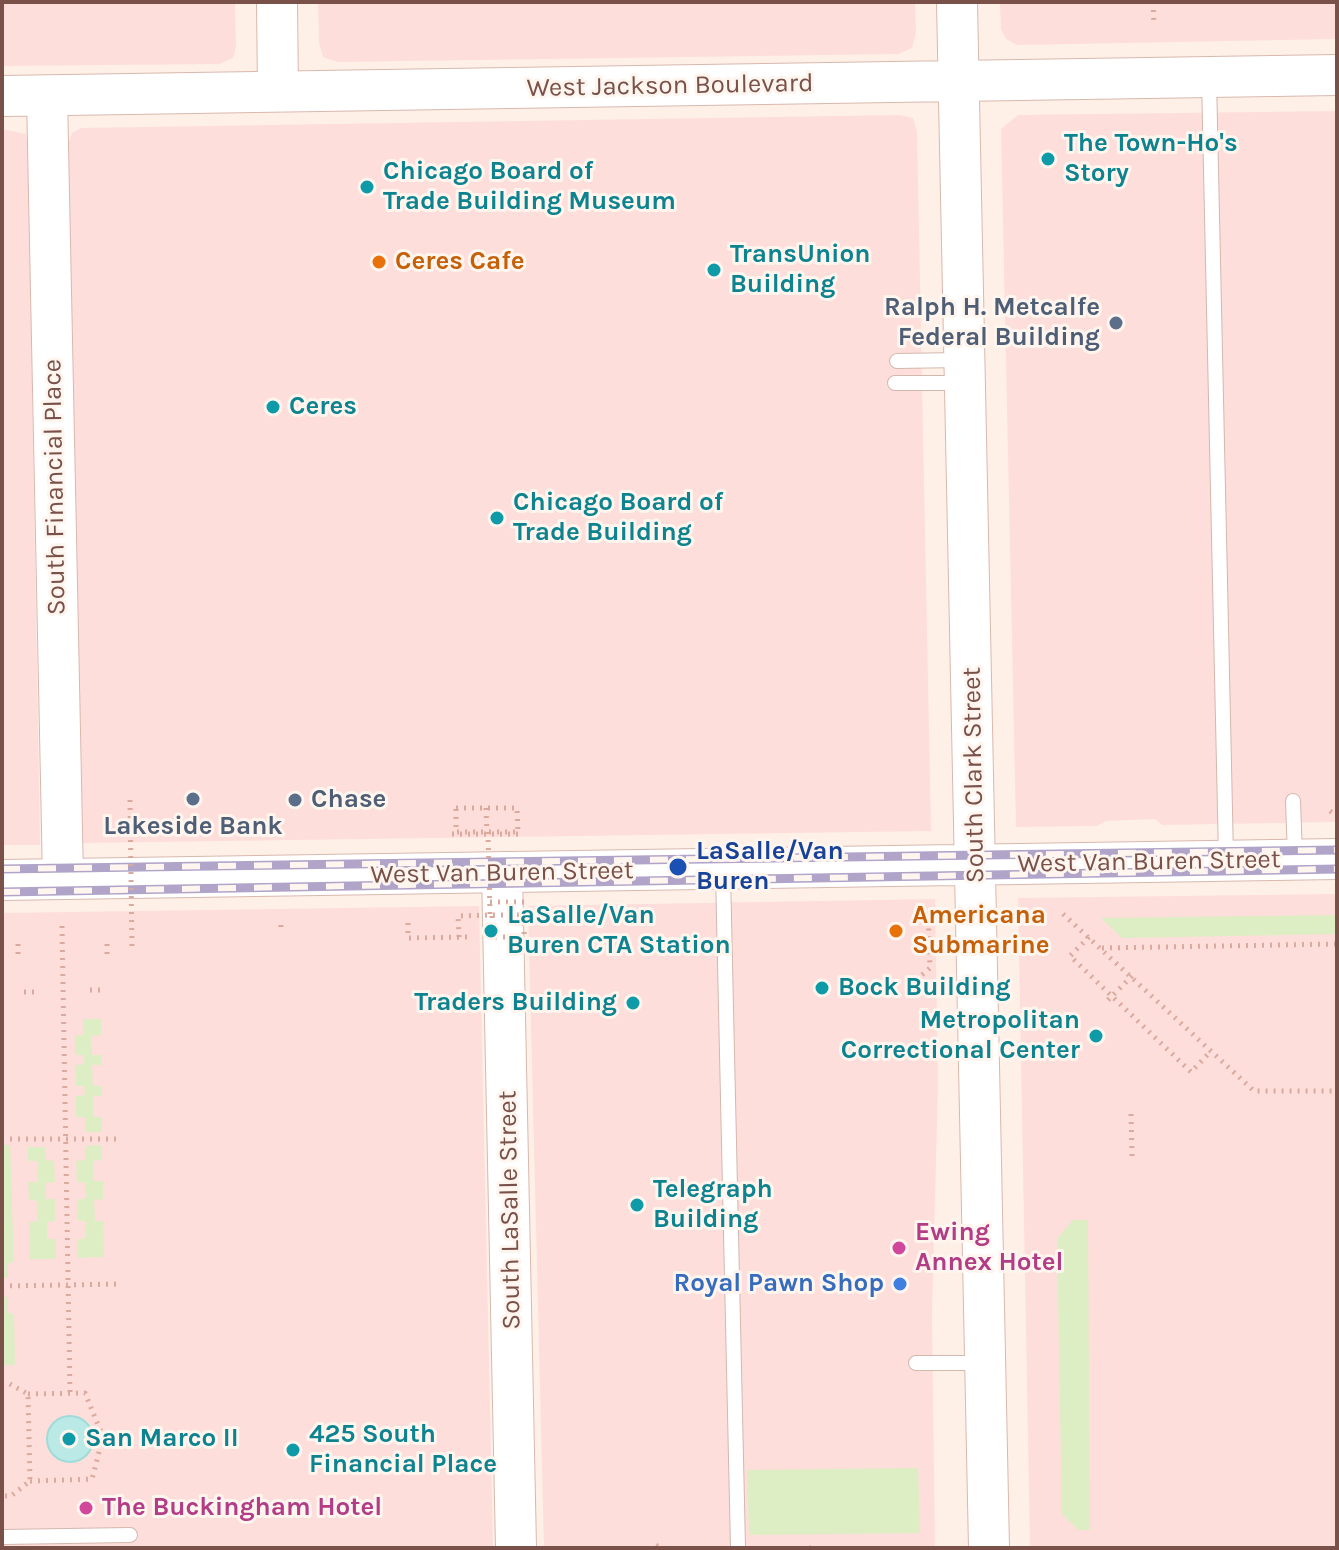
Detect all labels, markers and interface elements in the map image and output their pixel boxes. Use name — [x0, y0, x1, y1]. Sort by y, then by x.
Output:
street label: West Jackson Boulevard — [526, 68, 814, 104]
place label: The Town-Ho's Story — [1064, 128, 1238, 190]
marker: The Town-Ho's Story — [1039, 150, 1057, 168]
place label: Chicago Board of Trade Building Museum — [383, 156, 676, 218]
marker: Chicago Board of Trade Building Museum — [358, 178, 376, 196]
place label: TransUnion Building — [730, 239, 871, 300]
place label: Ceres Cafe — [395, 246, 525, 278]
marker: Ceres Cafe — [370, 253, 388, 271]
marker: TransUnion Building — [705, 261, 723, 279]
place label: Ralph H. Metcalfe Federal Building — [884, 292, 1100, 354]
marker: Ralph H. Metcalfe Federal Building — [1107, 314, 1125, 332]
street label: South Financial Place — [37, 359, 73, 615]
place label: Ceres — [289, 391, 357, 423]
marker: Ceres — [264, 398, 282, 416]
place label: Chicago Board of Trade Building — [513, 487, 723, 548]
marker: Chicago Board of Trade Building — [488, 509, 506, 527]
street label: South Clark Street — [957, 667, 991, 883]
place label: Chase — [311, 784, 386, 816]
marker: Lakeside Bank — [184, 790, 202, 808]
marker: Chase — [286, 791, 304, 809]
place label: Lakeside Bank — [103, 811, 283, 843]
place label: LaSalle/Van Buren — [696, 836, 844, 898]
street label: West Van Buren Street — [1017, 844, 1281, 880]
street label: West Van Buren Street — [370, 855, 634, 891]
marker: LaSalle/Van Buren — [667, 856, 689, 878]
place label: LaSalle/Van Buren CTA Station — [507, 900, 731, 962]
place label: Americana Submarine — [912, 900, 1049, 962]
marker: LaSalle/Van Buren CTA Station — [482, 922, 500, 940]
marker: Americana Submarine — [887, 922, 905, 940]
place label: Bock Building — [838, 972, 1011, 1004]
marker: Bock Building — [813, 979, 831, 997]
place label: Traders Building — [414, 987, 617, 1019]
marker: Traders Building — [624, 994, 642, 1012]
place label: Metropolitan Correctional Center — [841, 1005, 1080, 1066]
marker: Metropolitan Correctional Center — [1087, 1027, 1105, 1045]
street label: South LaSalle Street — [492, 1090, 528, 1330]
place label: Telegraph Building — [653, 1174, 773, 1236]
marker: Telegraph Building — [628, 1196, 646, 1214]
place label: Ewing Annex Hotel — [915, 1217, 1063, 1278]
marker: Ewing Annex Hotel — [890, 1239, 908, 1257]
place label: Royal Pawn Shop — [674, 1268, 884, 1300]
marker: Royal Pawn Shop — [891, 1275, 909, 1293]
place label: 425 South Financial Place — [309, 1419, 497, 1480]
place label: San Marco II — [85, 1423, 239, 1455]
marker: San Marco II — [60, 1430, 78, 1448]
marker: 425 South Financial Place — [284, 1441, 302, 1459]
place label: The Buckingham Hotel — [102, 1492, 382, 1524]
marker: The Buckingham Hotel — [77, 1499, 95, 1517]

